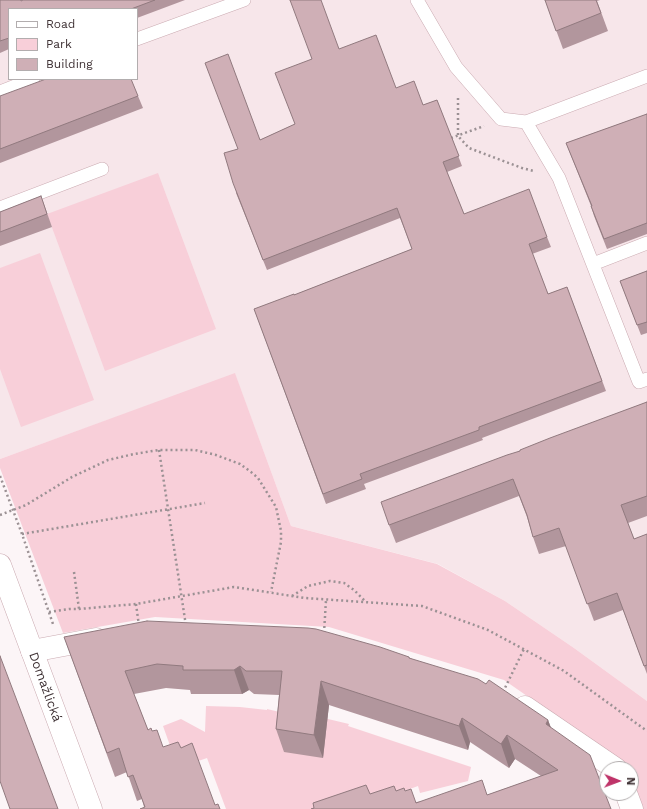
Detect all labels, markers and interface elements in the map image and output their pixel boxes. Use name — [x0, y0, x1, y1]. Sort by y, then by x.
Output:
legend — [8, 8, 138, 80]
text: Road — [46, 17, 75, 31]
text: Park — [46, 37, 72, 51]
text: Building — [46, 57, 93, 71]
street label: Domažlická — [25, 650, 65, 724]
north arrow — [599, 761, 639, 801]
text: N — [624, 777, 637, 785]

